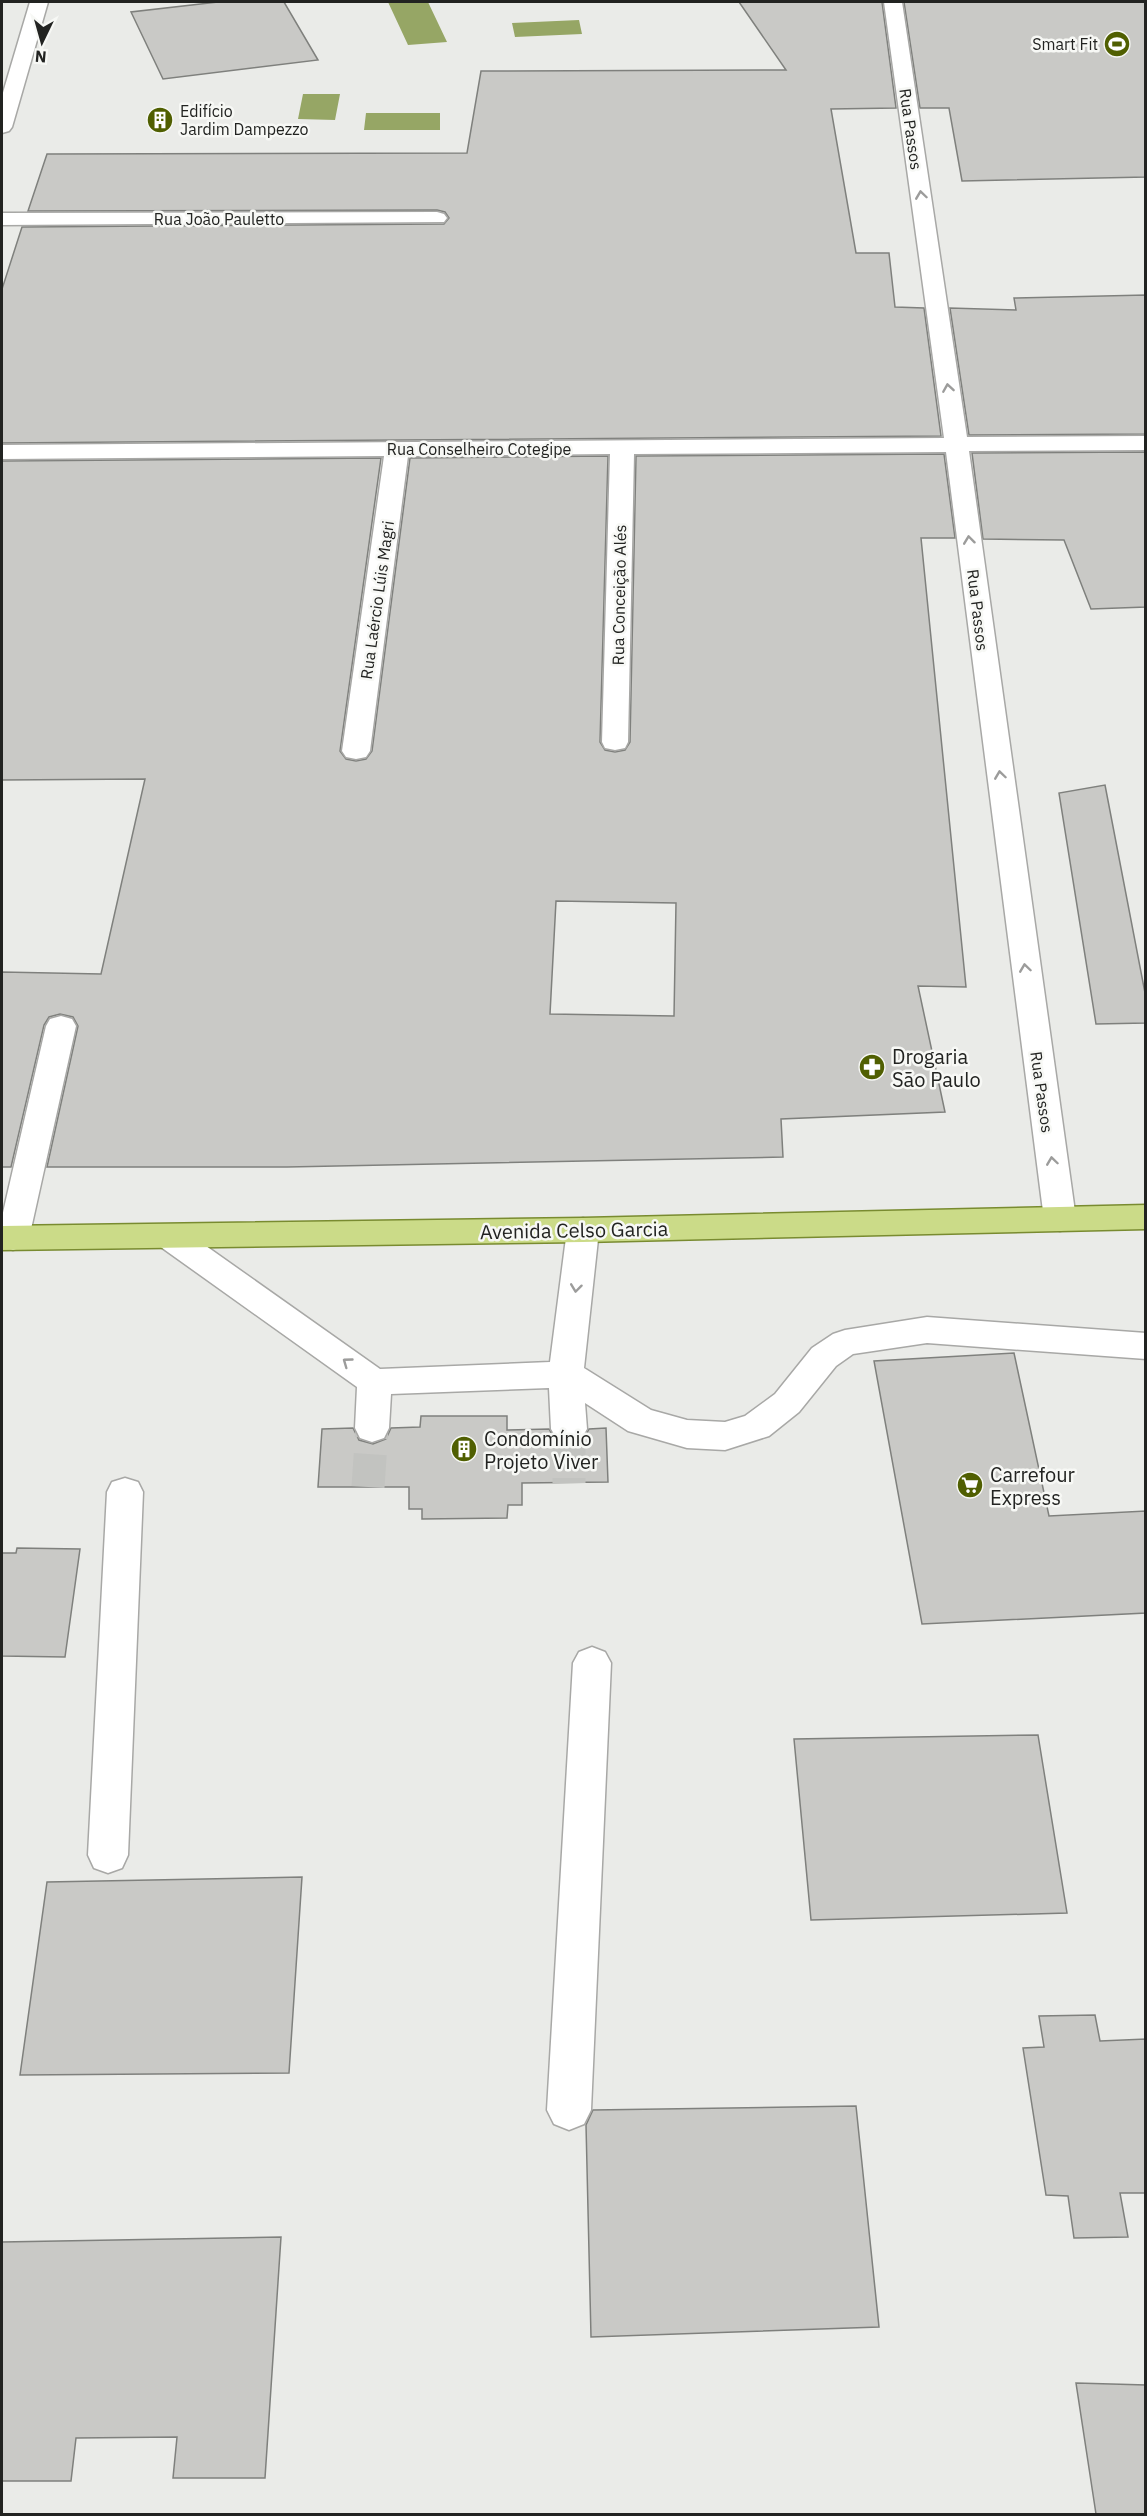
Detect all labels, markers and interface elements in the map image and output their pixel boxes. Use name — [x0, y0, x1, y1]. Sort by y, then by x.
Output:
north arrow — [12, 12, 72, 72]
sports icon: Smart Fit — [1102, 29, 1132, 59]
place label: Smart Fit — [1032, 34, 1098, 54]
text: N — [34, 46, 47, 67]
street label: Rua Passos — [895, 87, 927, 171]
place label: Edifício Jardim Dampezzo — [180, 101, 308, 139]
building icon: Edifício Jardim Dampezzo — [145, 105, 175, 135]
one-way arrow — [915, 190, 927, 199]
street label: Rua João Pauletto — [154, 209, 284, 229]
one-way arrow — [943, 383, 955, 392]
street label: Rua Conselheiro Cotegipe — [387, 439, 572, 459]
street label: Rua Laércio Lúis Magri — [356, 519, 398, 681]
street label: Rua Conceição Alés — [608, 524, 630, 666]
one-way arrow — [963, 535, 976, 544]
street label: Rua Passos — [963, 568, 993, 652]
one-way arrow — [994, 770, 1006, 779]
one-way arrow — [1020, 963, 1032, 973]
place label: Drogaria São Paulo — [892, 1043, 981, 1093]
street label: Rua Passos — [1026, 1050, 1058, 1134]
pharmacy icon: Drogaria São Paulo — [857, 1052, 887, 1082]
one-way arrow — [1046, 1157, 1058, 1166]
street label: Avenida Celso Garcia — [480, 1215, 669, 1245]
one-way arrow — [570, 1284, 583, 1293]
one-way arrow — [342, 1358, 353, 1369]
place label: Condomínio Projeto Viver — [484, 1425, 598, 1475]
building icon: Condomínio Projeto Viver — [449, 1434, 479, 1464]
place label: Carrefour Express — [990, 1461, 1075, 1511]
supermarket icon: Carrefour Express — [955, 1470, 985, 1500]

